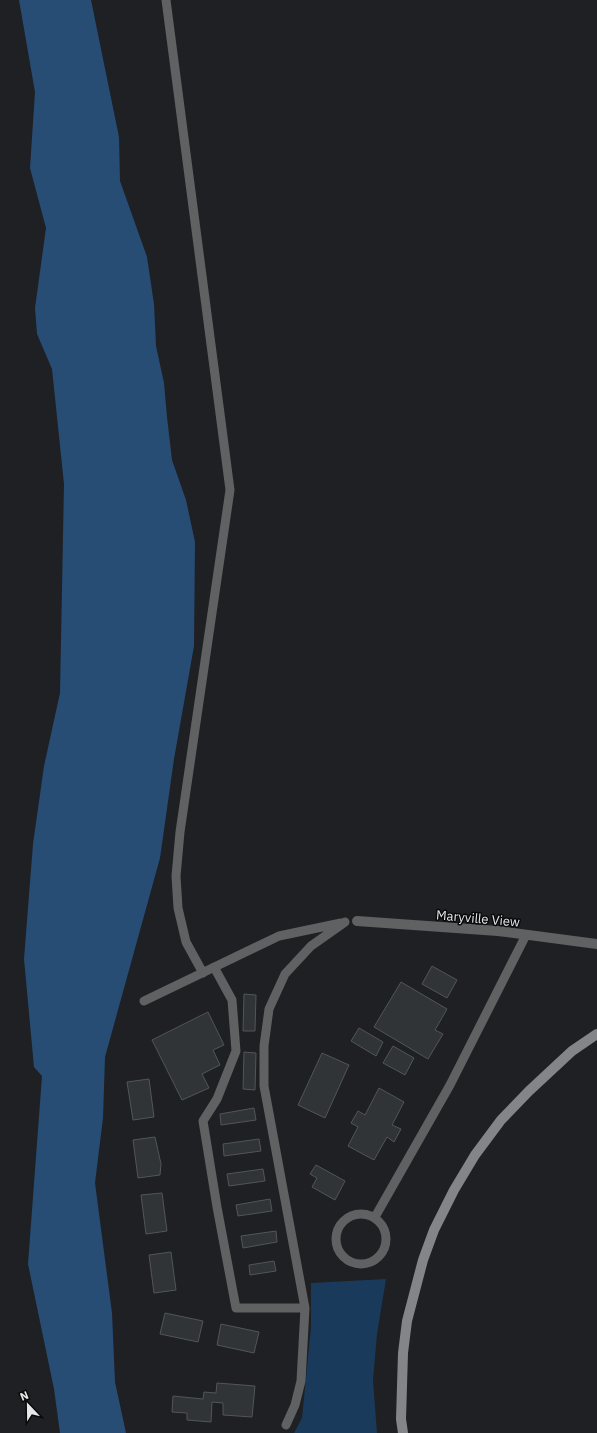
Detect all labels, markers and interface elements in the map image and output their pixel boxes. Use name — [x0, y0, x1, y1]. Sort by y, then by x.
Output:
street label: Maryville View — [435, 906, 521, 931]
north arrow — [8, 1385, 48, 1425]
text: N — [18, 1388, 31, 1404]

